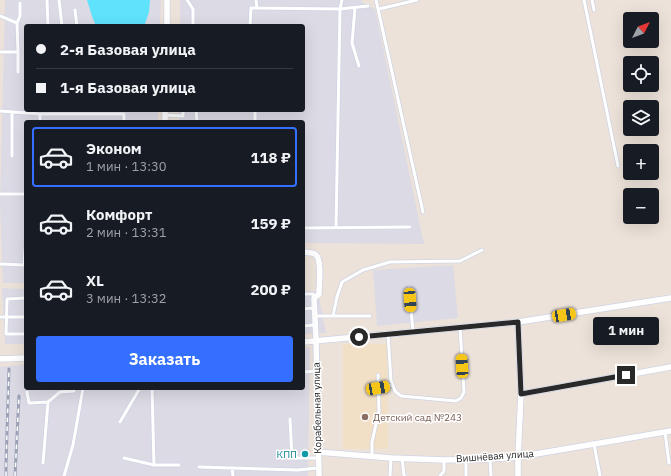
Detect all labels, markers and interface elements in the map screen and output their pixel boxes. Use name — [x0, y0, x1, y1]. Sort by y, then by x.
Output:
north arrow — [623, 12, 659, 48]
map controls — [623, 12, 659, 224]
text: 2-я Базовая улица — [60, 40, 196, 59]
button: locate — [623, 56, 659, 92]
text: 1-я Базовая улица — [60, 78, 196, 97]
button: layers — [623, 100, 659, 136]
icon: car — [38, 139, 74, 175]
text: Эконом — [86, 139, 142, 158]
button: + — [623, 144, 659, 180]
text: 118 ₽ — [251, 148, 291, 167]
text: 1 мин · 13:30 — [86, 158, 167, 175]
button: − — [623, 188, 659, 224]
icon: car — [38, 205, 74, 241]
text: Комфорт — [86, 205, 152, 224]
text: 159 ₽ — [251, 214, 291, 233]
text: 2 мин · 13:31 — [86, 224, 167, 241]
icon: car — [38, 271, 74, 307]
text: XL — [86, 271, 104, 290]
text: 200 ₽ — [251, 280, 291, 299]
car — [403, 288, 417, 312]
text: 3 мин · 13:32 — [86, 290, 167, 307]
car — [551, 307, 577, 323]
callout: 1 мин — [593, 317, 659, 345]
text: 1 мин — [608, 322, 644, 339]
route start — [350, 328, 368, 346]
button: Заказать — [36, 336, 293, 382]
car — [455, 354, 469, 378]
street label: Корабельная улица — [310, 361, 324, 454]
route end — [617, 366, 635, 384]
car — [365, 380, 391, 396]
place label: Детский сад №243 — [373, 411, 462, 424]
marker: Детский сад №243 — [360, 412, 370, 422]
street label: Вишнёвая улица — [456, 447, 535, 465]
place label: КПП — [277, 448, 297, 461]
marker: КПП — [300, 449, 310, 459]

